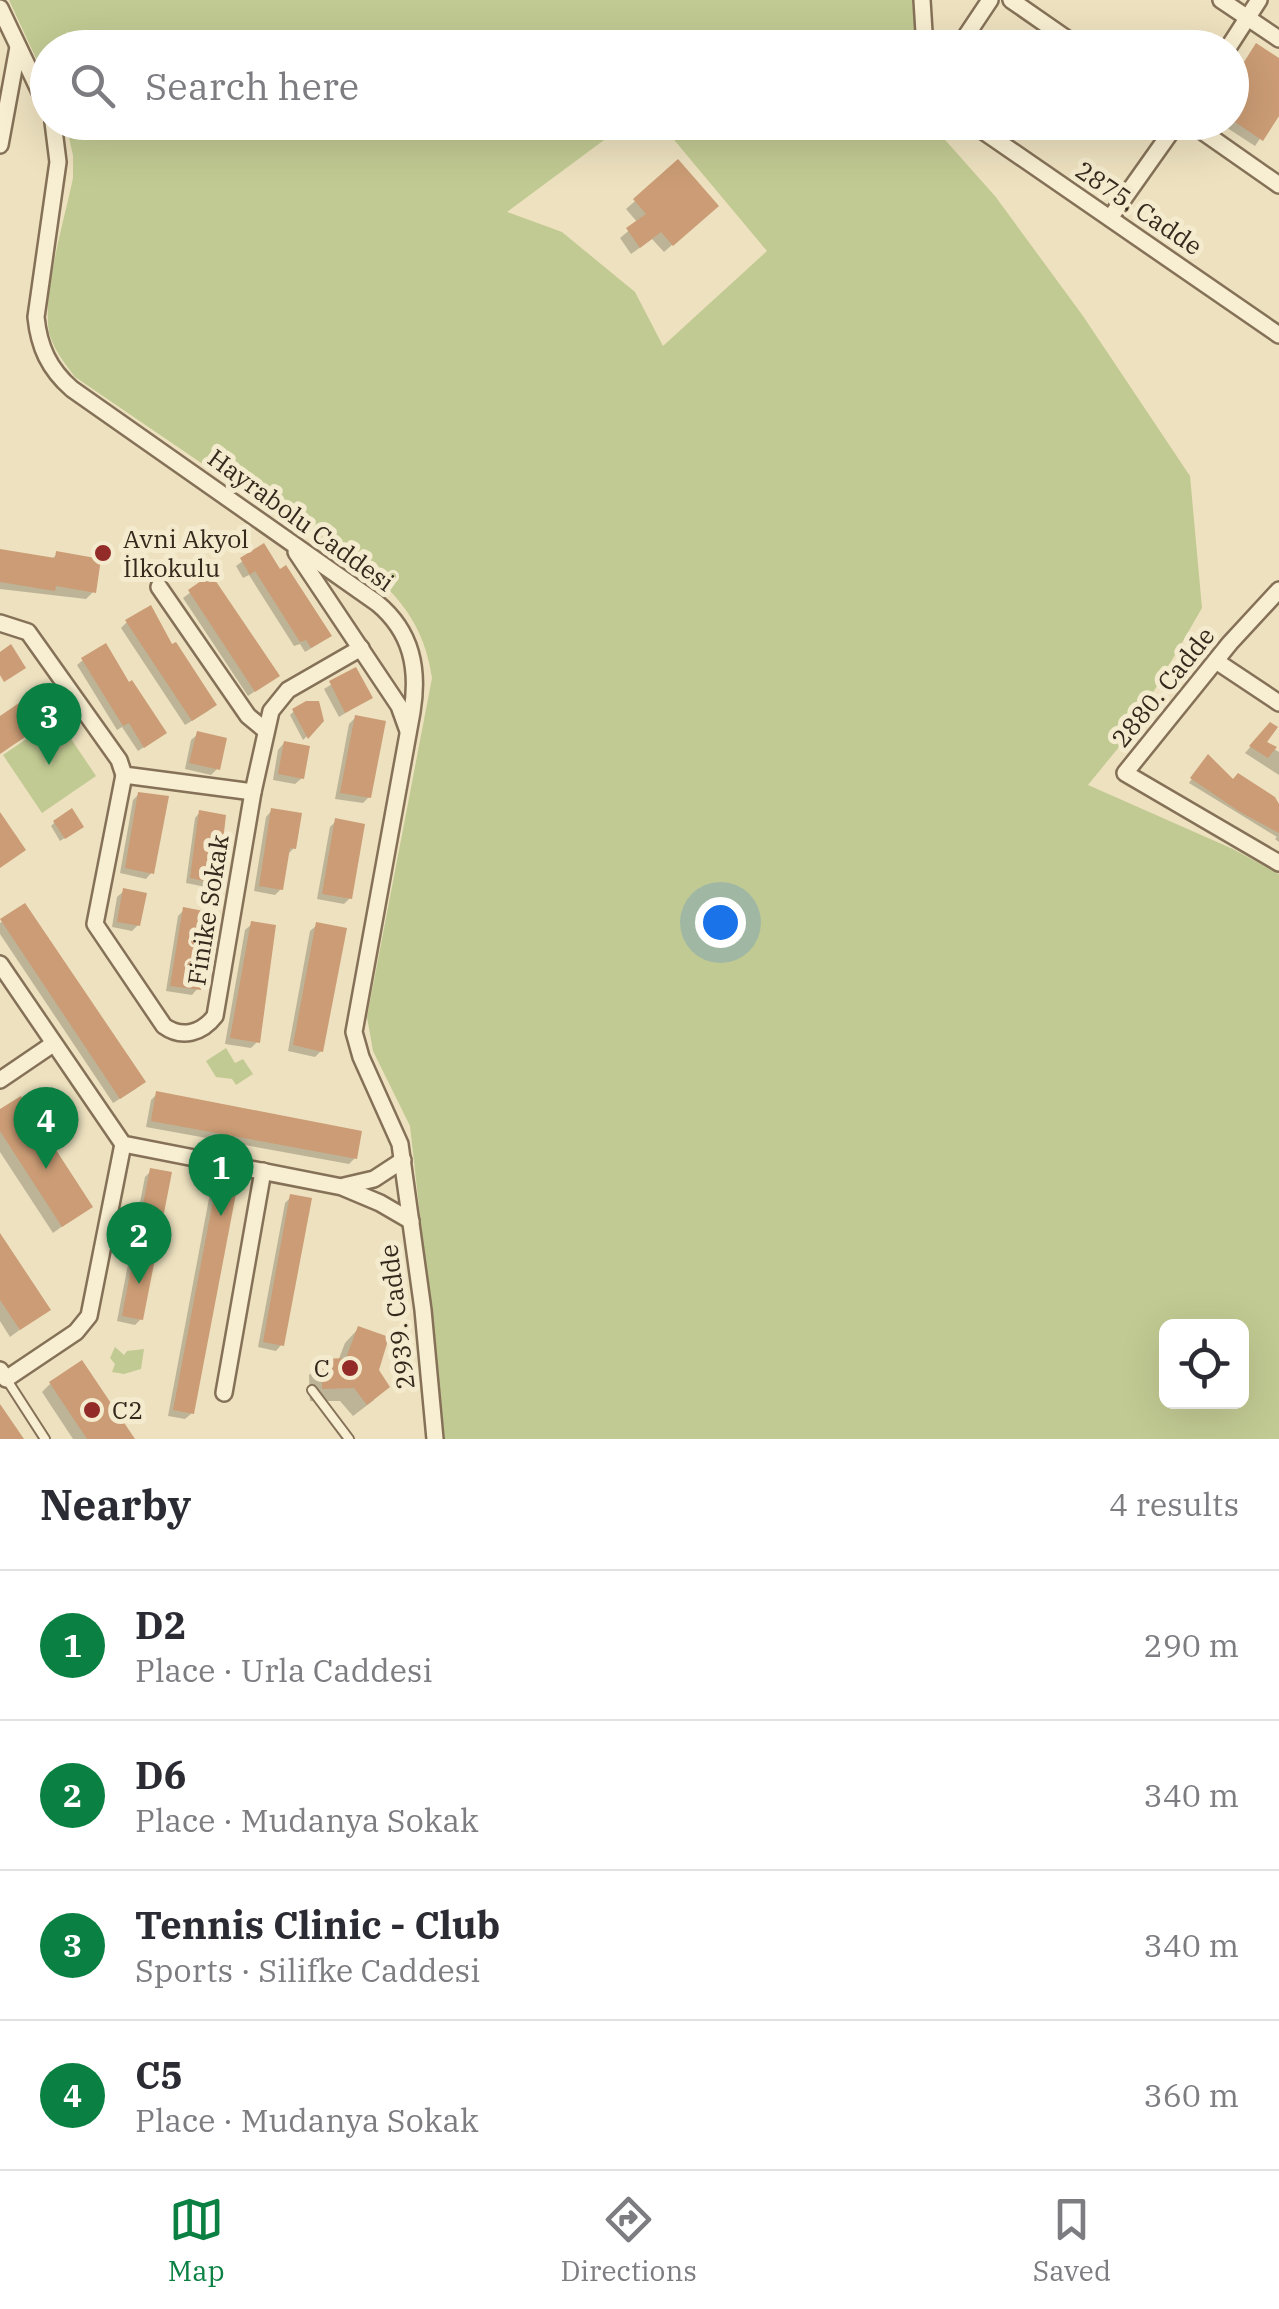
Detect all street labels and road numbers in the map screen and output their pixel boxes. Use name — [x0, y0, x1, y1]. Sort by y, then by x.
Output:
street label: 2875. Cadde — [1070, 153, 1209, 262]
street label: Hayrabolu Caddesi — [202, 441, 401, 598]
street label: 2880. Cadde — [1104, 620, 1221, 754]
street label: Finike Sokak — [179, 832, 236, 987]
street label: 2939. Cadde — [371, 1243, 422, 1391]

